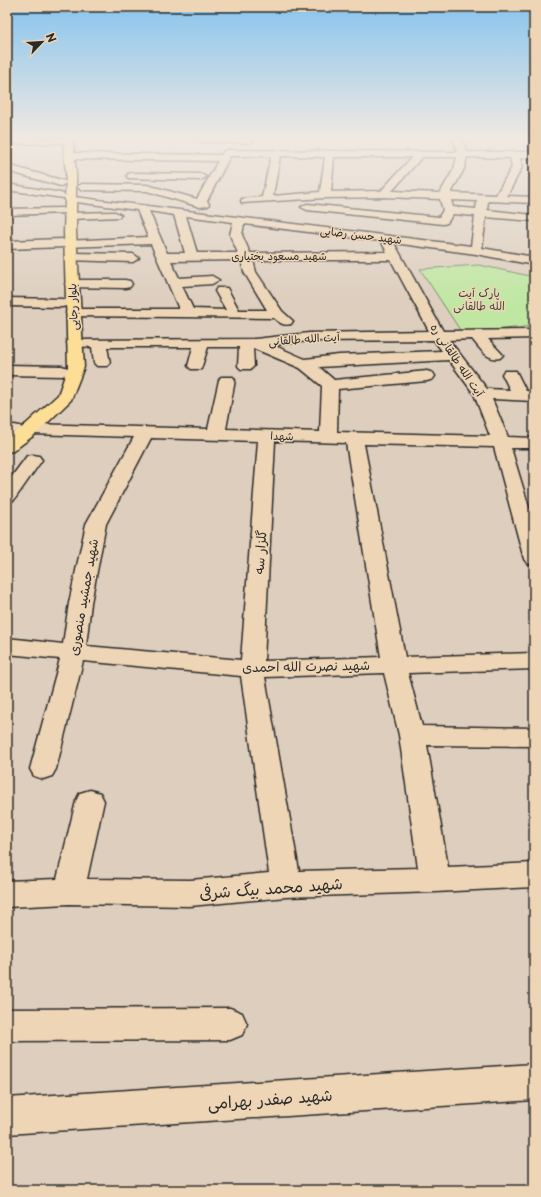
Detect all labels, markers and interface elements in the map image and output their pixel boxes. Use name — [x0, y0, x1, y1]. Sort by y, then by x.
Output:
north arrow — [22, 22, 62, 62]
text: N — [42, 30, 61, 45]
street label: شهید حسن رضایی — [319, 221, 403, 248]
street label: شهید مسعود بختیاری — [231, 247, 327, 264]
street label: بلوار رجایی — [63, 283, 82, 331]
park label: پارک آیت الله طالقانی — [453, 284, 505, 314]
street label: آیت الله طالقانی ره — [427, 320, 489, 401]
street label: آیت الله طالقانی — [268, 327, 341, 349]
street label: شهدا — [270, 427, 294, 444]
street label: گلزار سه — [248, 529, 271, 575]
street label: شهید جمشید منصوری — [63, 537, 102, 657]
street label: شهید نصرت الله احمدی — [242, 655, 370, 676]
street label: شهید محمد بیگ شرفی — [198, 870, 343, 904]
street label: شهید صفدر بهرامی — [207, 1082, 333, 1114]

